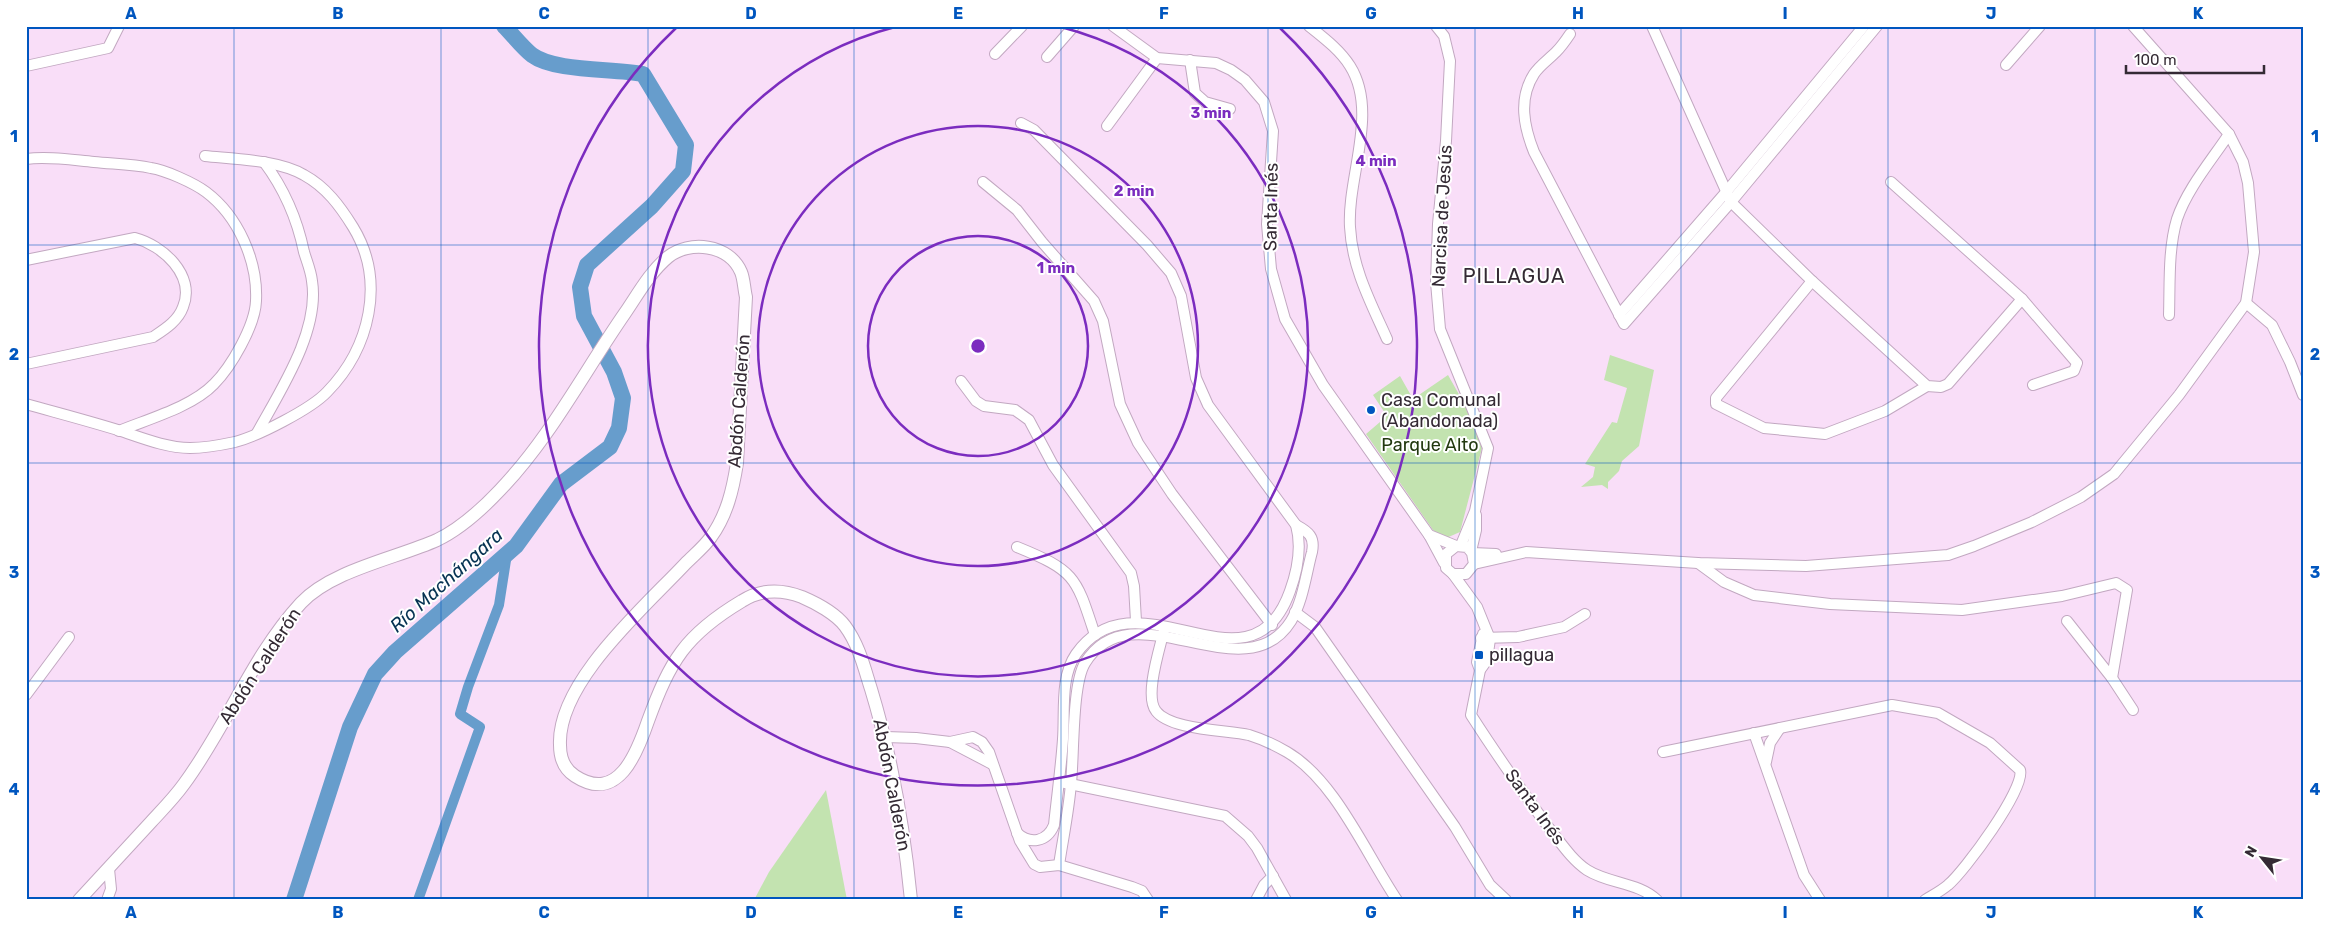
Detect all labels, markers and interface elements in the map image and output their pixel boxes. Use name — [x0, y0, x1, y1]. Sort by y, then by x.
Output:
text: A — [125, 4, 137, 23]
text: B — [332, 4, 344, 23]
text: C — [538, 4, 550, 23]
text: D — [745, 4, 757, 23]
text: E — [953, 4, 963, 23]
text: F — [1159, 4, 1169, 23]
text: G — [1365, 4, 1377, 23]
text: H — [1572, 4, 1584, 23]
text: I — [1782, 4, 1788, 23]
text: J — [1986, 4, 1996, 23]
text: K — [2193, 4, 2204, 23]
scale bar — [2126, 42, 2264, 74]
text: 100 m — [2134, 51, 2176, 69]
text: 3 min — [1191, 104, 1231, 122]
text: 1 — [10, 127, 18, 146]
text: 1 — [2311, 127, 2319, 146]
street label: Narcisa de Jesús — [1427, 144, 1457, 288]
text: 4 min — [1355, 152, 1397, 170]
street label: Santa Inés — [1259, 163, 1283, 251]
text: 2 min — [1114, 182, 1154, 200]
text: 1 min — [1037, 259, 1075, 277]
district label: PILLAGUA — [1463, 264, 1565, 288]
street label: Abdón Calderón — [723, 333, 755, 469]
centre of rings — [969, 337, 987, 355]
text: 2 — [9, 345, 19, 364]
text: 2 — [2310, 345, 2320, 364]
place label: Casa Comunal (Abandonada) — [1381, 389, 1501, 432]
marker: Casa Comunal (Abandonada) — [1365, 404, 1377, 416]
park label: Parque Alto — [1381, 434, 1479, 456]
water label: Río Machángara — [385, 523, 508, 637]
text: 3 — [9, 563, 19, 582]
text: 3 — [2310, 563, 2320, 582]
street label: Abdón Calderón — [214, 604, 306, 728]
place label: pillagua — [1489, 644, 1554, 666]
marker: pillagua — [1473, 649, 1485, 661]
street label: Abdón Calderón — [868, 717, 916, 853]
street label: Santa Inés — [1500, 765, 1570, 849]
text: 4 — [9, 780, 20, 799]
text: 4 — [2310, 780, 2321, 799]
north arrow — [2236, 834, 2286, 884]
text: N — [2241, 843, 2261, 860]
text: A — [125, 903, 137, 922]
text: B — [332, 903, 344, 922]
text: C — [538, 903, 550, 922]
text: D — [745, 903, 757, 922]
text: E — [953, 903, 963, 922]
text: F — [1159, 903, 1169, 922]
text: G — [1365, 903, 1377, 922]
text: H — [1572, 903, 1584, 922]
text: I — [1782, 903, 1788, 922]
text: J — [1986, 903, 1996, 922]
text: K — [2193, 903, 2204, 922]

